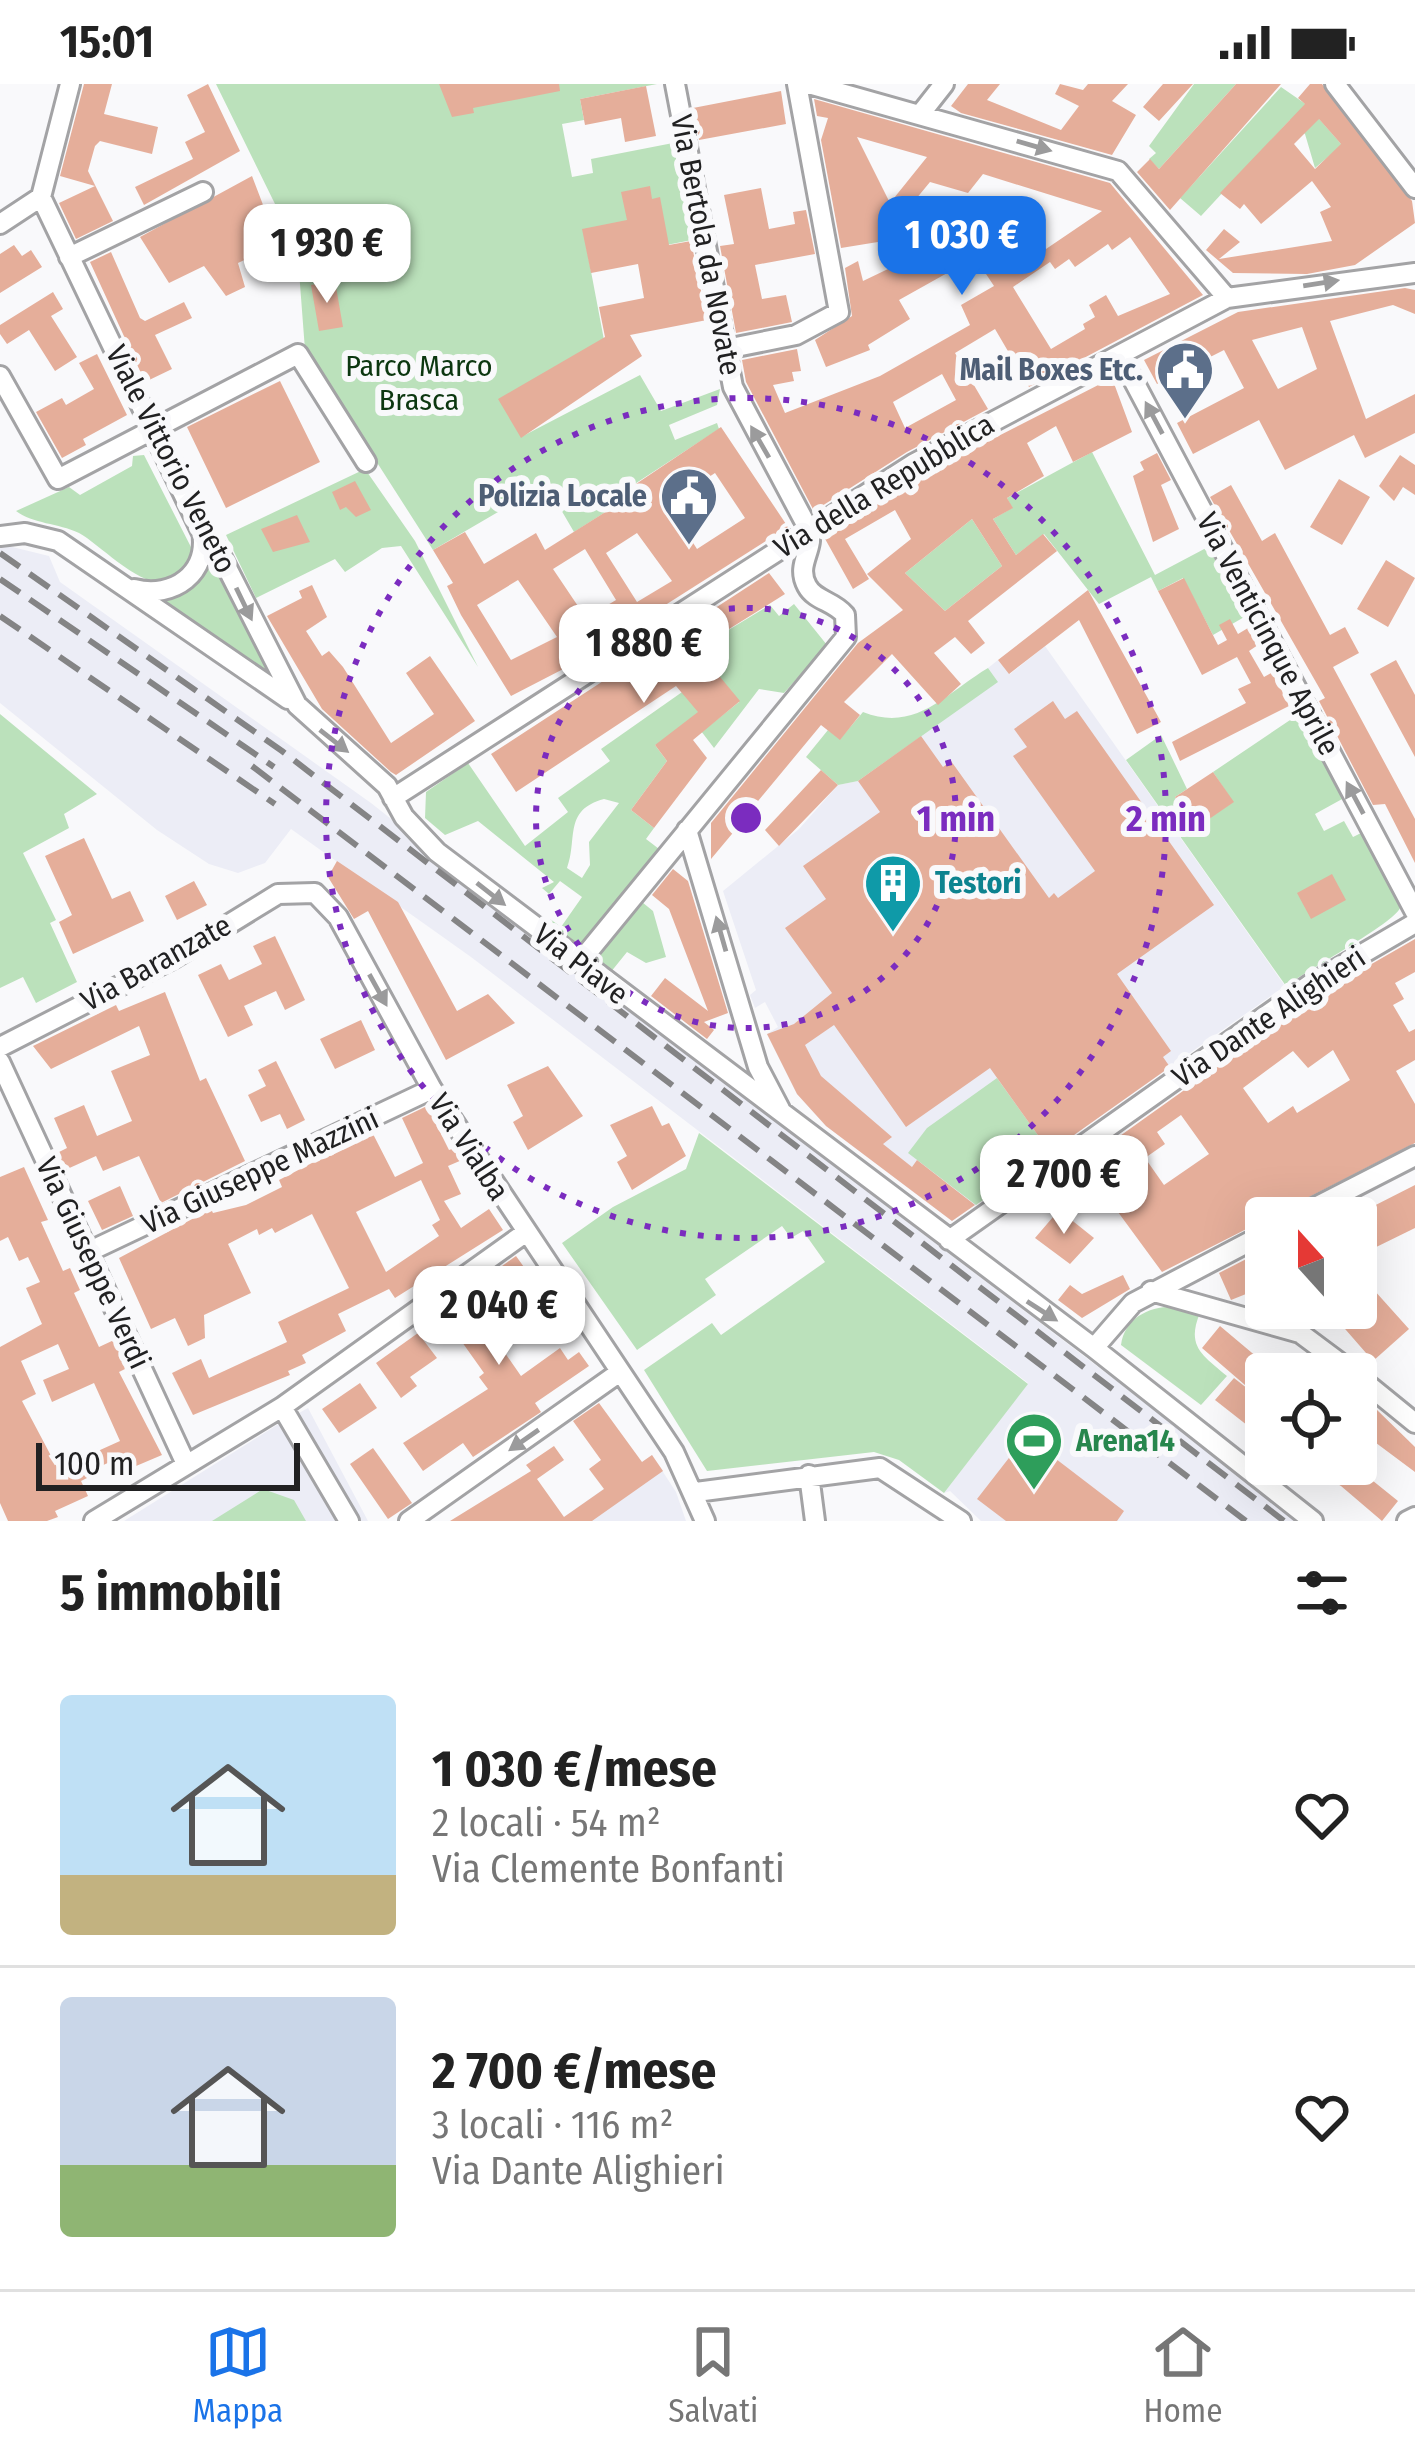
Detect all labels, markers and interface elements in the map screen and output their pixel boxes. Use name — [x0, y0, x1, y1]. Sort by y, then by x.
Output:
text: 15:01 — [60, 15, 154, 69]
street label: Via Bertola da Novate — [663, 112, 749, 378]
one-way arrow — [1016, 137, 1053, 156]
pin: 1 030 € — [851, 196, 1073, 298]
pin: 1 930 € — [216, 204, 438, 306]
text: 1 030 € — [905, 212, 1019, 258]
text: 1 930 € — [271, 220, 383, 266]
one-way arrow — [1302, 273, 1340, 292]
street label: Viale Vittorio Veneto — [98, 339, 244, 579]
public building icon: Mail Boxes Etc. — [1154, 339, 1216, 421]
park label: Parco Marco Brasca — [345, 348, 493, 418]
place label: Mail Boxes Etc. — [960, 352, 1143, 388]
one-way arrow — [1144, 401, 1165, 436]
street label: Via della Repubblica — [768, 406, 1000, 566]
one-way arrow — [750, 426, 771, 459]
public building icon: Polizia Locale — [658, 465, 720, 547]
place label: Polizia Locale — [478, 478, 647, 514]
street label: Via Venticinque Aprile — [1189, 507, 1347, 761]
one-way arrow — [234, 587, 254, 622]
pin: 1 880 € — [533, 604, 755, 706]
text: 1 880 € — [586, 620, 702, 666]
one-way arrow — [319, 728, 350, 753]
one-way arrow — [1345, 781, 1366, 816]
centre of rings — [725, 797, 767, 839]
text: 1 min — [917, 797, 995, 841]
text: 2 min — [1125, 797, 1206, 841]
building icon: Testori — [862, 852, 924, 934]
place label: Testori — [935, 865, 1021, 901]
one-way arrow — [476, 881, 507, 906]
street label: Via Baranzate — [75, 907, 237, 1019]
one-way arrow — [710, 915, 729, 952]
street label: Via Piave — [527, 916, 635, 1012]
street label: Via Dante Alighieri — [1166, 939, 1372, 1095]
one-way arrow — [366, 974, 387, 1007]
street label: Via Vialba — [421, 1087, 517, 1207]
street label: Via Giuseppe Mazzini — [136, 1100, 384, 1242]
pin: 2 700 € — [953, 1135, 1175, 1237]
text: 2 700 € — [1007, 1151, 1121, 1197]
street label: Via Giuseppe Verdi — [28, 1152, 158, 1374]
north arrow — [1245, 1197, 1377, 1329]
map controls — [1245, 1197, 1377, 1485]
pin: 2 040 € — [388, 1266, 610, 1368]
text: 2 040 € — [440, 1282, 558, 1328]
one-way arrow — [1025, 1300, 1058, 1322]
button: locate — [1245, 1353, 1377, 1485]
sports icon: Arena14 — [1003, 1410, 1065, 1492]
place label: Arena14 — [1075, 1423, 1175, 1459]
one-way arrow — [508, 1428, 540, 1451]
scale bar — [36, 1437, 300, 1490]
text: 100 m — [54, 1444, 134, 1484]
icon: filters — [1289, 1560, 1355, 1626]
text: 5 immobili — [60, 1562, 282, 1624]
text: 1 030 €/mese — [432, 1738, 717, 1800]
icon: home — [156, 1743, 300, 1887]
icon: heart — [1289, 1782, 1355, 1848]
text: 2 locali · 54 m² — [432, 1800, 661, 1846]
text: Via Clemente Bonfanti — [432, 1846, 785, 1892]
text: 2 700 €/mese — [432, 2040, 716, 2102]
icon: home — [156, 2045, 300, 2189]
icon: heart — [1289, 2084, 1355, 2150]
text: 3 locali · 116 m² — [432, 2102, 673, 2148]
text: Via Dante Alighieri — [432, 2148, 725, 2194]
tab: Mappa — [193, 2319, 283, 2431]
tab: Salvati — [668, 2319, 758, 2431]
tab: Home — [1143, 2319, 1222, 2431]

